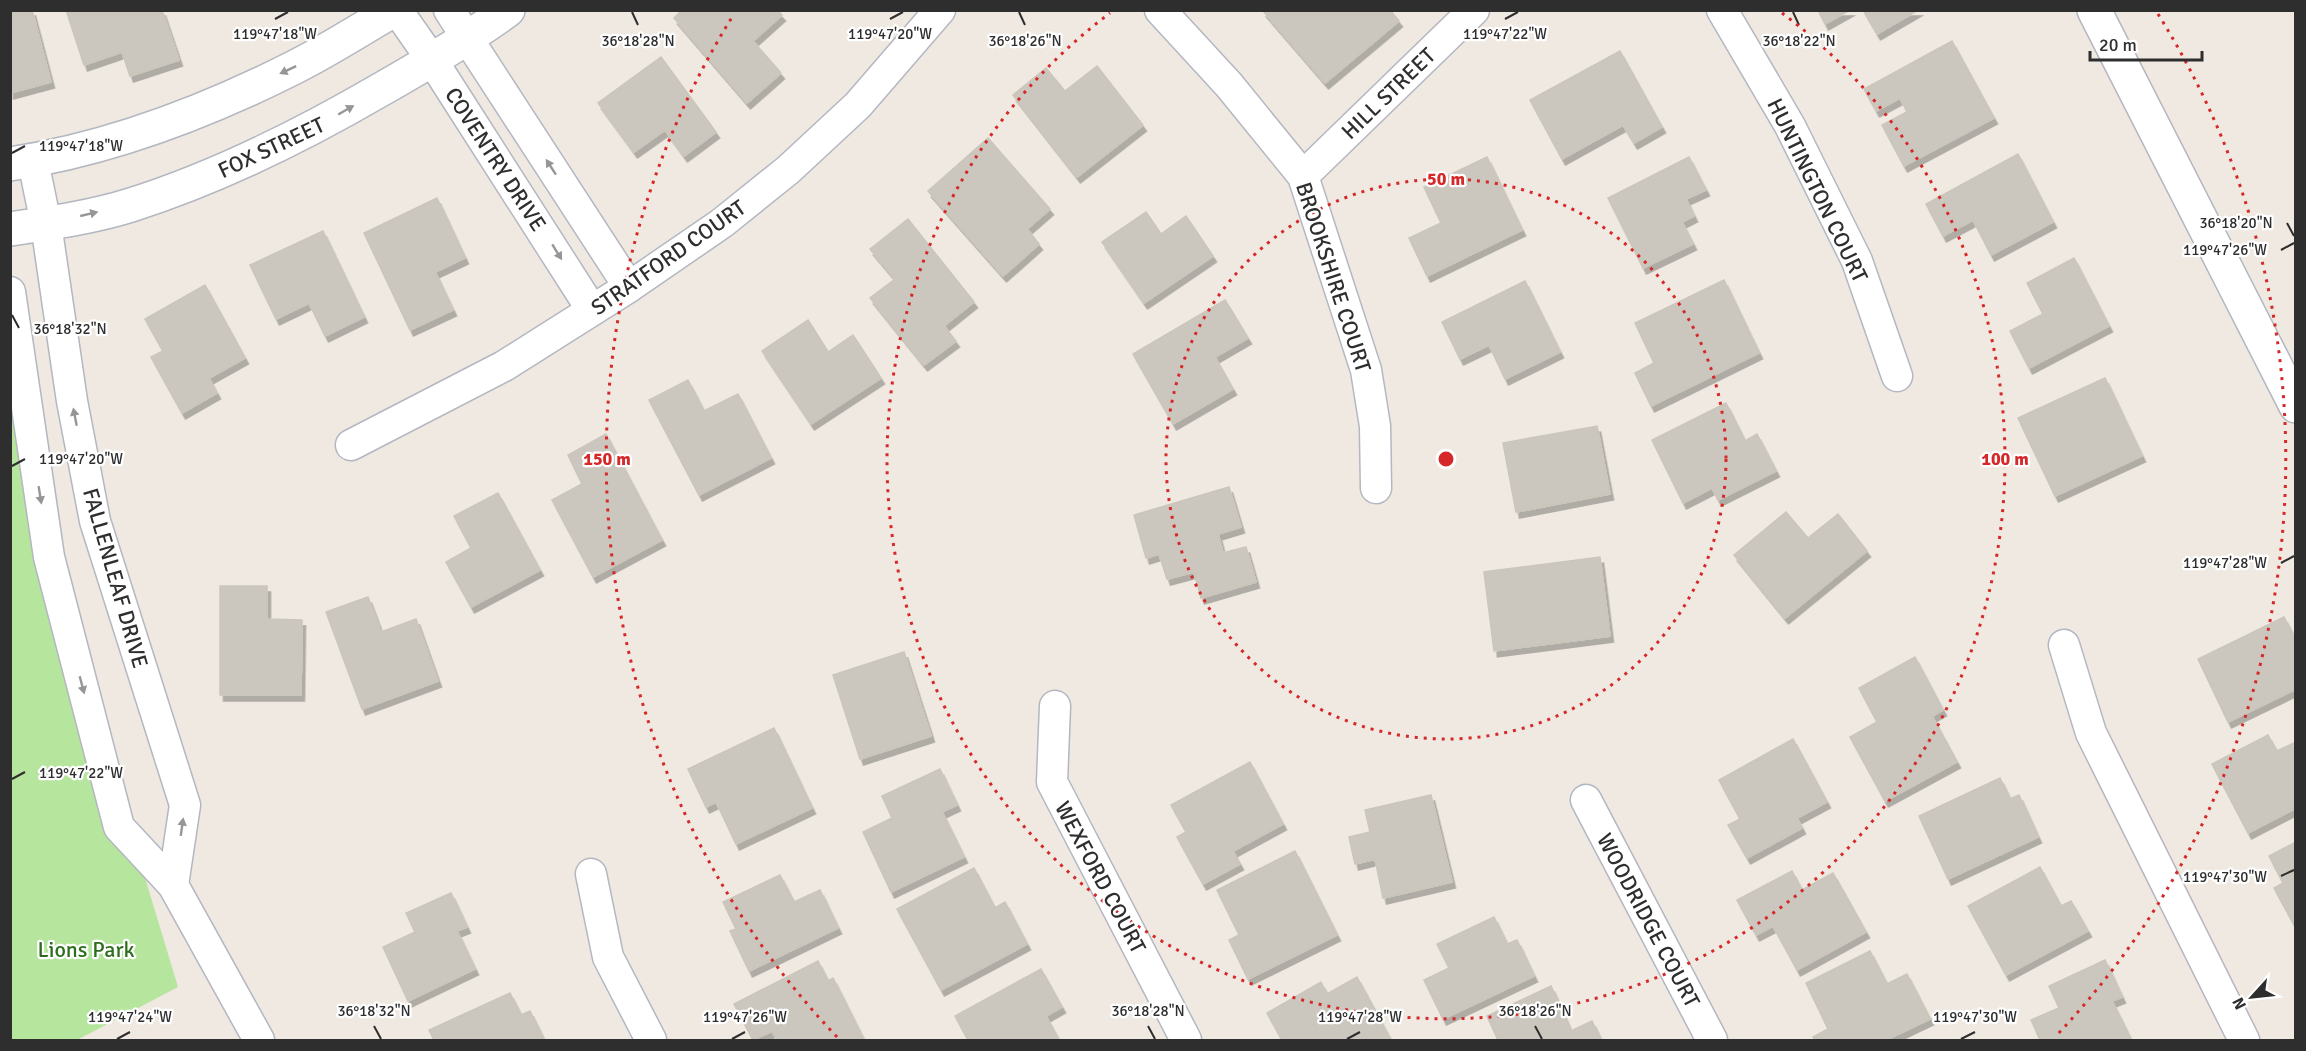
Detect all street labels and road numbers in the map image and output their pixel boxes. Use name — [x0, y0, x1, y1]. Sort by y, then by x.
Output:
street label: HILL STREET — [1336, 42, 1441, 145]
street label: COVENTRY DRIVE — [439, 82, 552, 236]
street label: HUNTINGTON COURT — [1761, 94, 1874, 287]
street label: FOX STREET — [214, 111, 329, 184]
street label: BROOKSHIRE COURT — [1290, 179, 1377, 376]
street label: STRATFORD COURT — [586, 194, 751, 321]
street label: FALLENLEAF DRIVE — [77, 485, 154, 671]
street label: WEXFORD COURT — [1049, 797, 1152, 958]
street label: WOODRIDGE COURT — [1591, 829, 1706, 1012]

